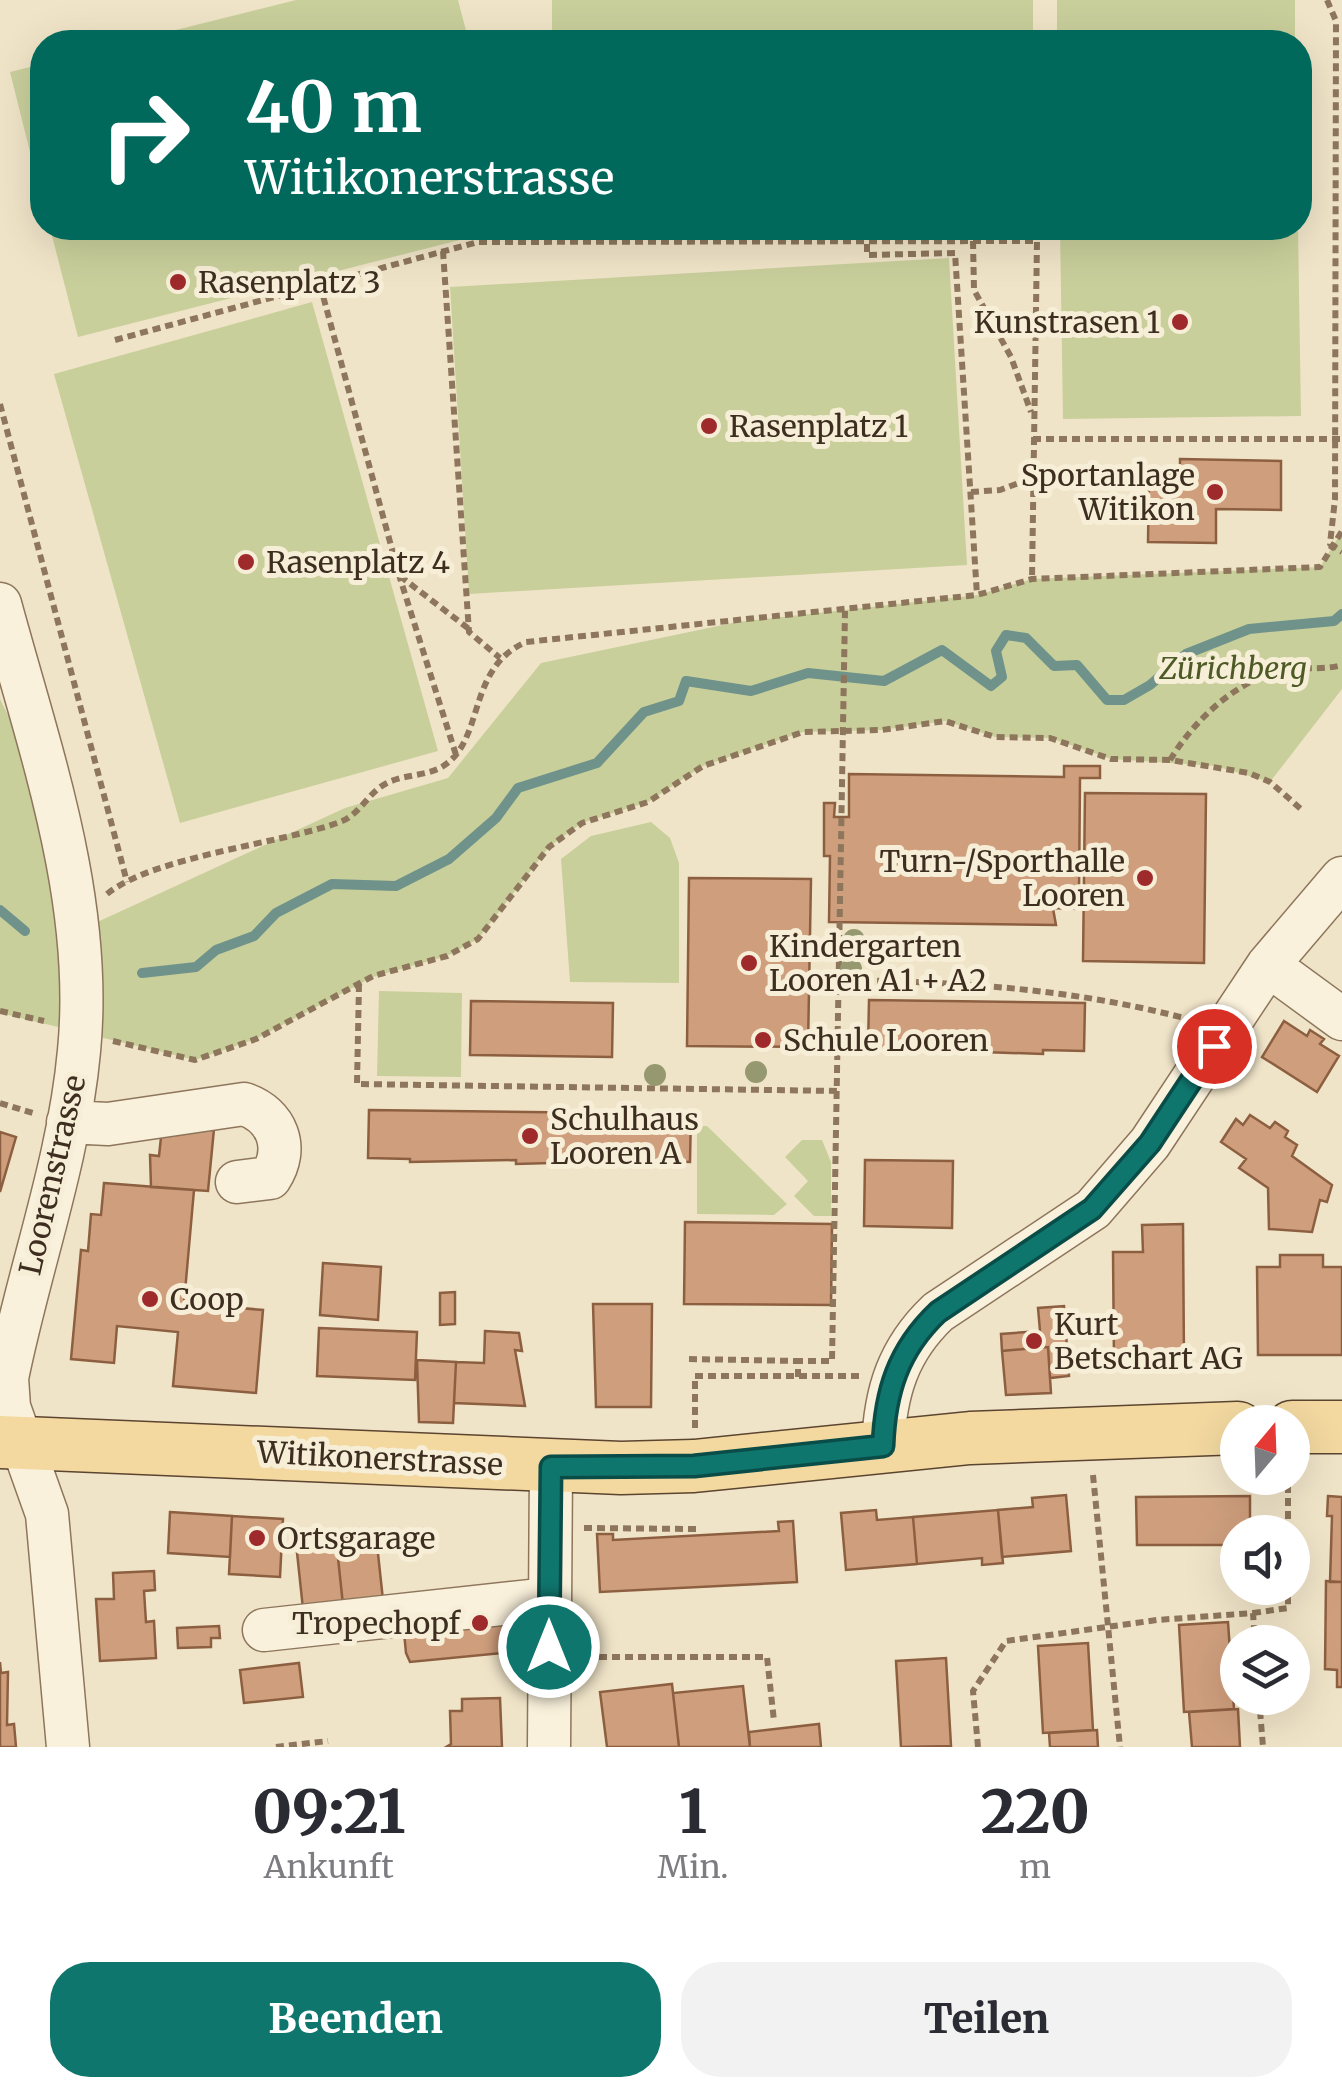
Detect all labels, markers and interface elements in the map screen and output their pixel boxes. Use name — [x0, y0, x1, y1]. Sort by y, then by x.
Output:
text: 40 m — [245, 63, 422, 151]
icon: right — [80, 70, 210, 200]
text: Witikonerstrasse — [245, 150, 614, 206]
place label: Rasenplatz 3 — [198, 263, 381, 301]
marker: Rasenplatz 3 — [167, 271, 189, 293]
place label: Kunstrasen 1 — [974, 303, 1160, 341]
marker: Kunstrasen 1 — [1169, 311, 1191, 333]
place label: Rasenplatz 1 — [729, 407, 908, 445]
marker: Rasenplatz 1 — [698, 415, 720, 437]
place label: Sportanlage Witikon — [1021, 456, 1195, 528]
marker: Sportanlage Witikon — [1204, 481, 1226, 503]
place label: Rasenplatz 4 — [266, 543, 450, 581]
marker: Rasenplatz 4 — [235, 551, 257, 573]
park label: Zürichberg — [1158, 649, 1307, 687]
place label: Turn-/Sporthalle Looren — [880, 842, 1125, 914]
marker: Turn-/Sporthalle Looren — [1134, 867, 1156, 889]
place label: Kindergarten Looren A1 + A2 — [769, 927, 987, 999]
marker: Kindergarten Looren A1 + A2 — [738, 952, 760, 974]
pin — [1172, 1004, 1257, 1089]
icon: arrive — [1187, 1019, 1242, 1074]
place label: Schule Looren — [783, 1021, 989, 1059]
marker: Schule Looren — [752, 1029, 774, 1051]
street label: Loorenstrasse — [11, 1071, 93, 1279]
place label: Schulhaus Looren A — [550, 1100, 699, 1172]
marker: Schulhaus Looren A — [519, 1125, 541, 1147]
place label: Coop — [170, 1280, 244, 1318]
marker: Coop — [139, 1288, 161, 1310]
place label: Kurt Betschart AG — [1054, 1305, 1243, 1377]
marker: Kurt Betschart AG — [1023, 1330, 1045, 1352]
north arrow — [1220, 1405, 1310, 1495]
map controls — [1220, 1405, 1310, 1715]
street label: Witikonerstrasse — [255, 1433, 504, 1483]
button: sound — [1220, 1515, 1310, 1605]
place label: Ortsgarage — [277, 1519, 435, 1557]
marker: Ortsgarage — [246, 1527, 268, 1549]
position arrow — [497, 1595, 601, 1699]
place label: Tropechopf — [292, 1604, 462, 1642]
marker: Tropechopf — [469, 1612, 491, 1634]
button: layers — [1220, 1625, 1310, 1715]
text: 09:21 — [252, 1774, 405, 1849]
text: 1 — [679, 1774, 707, 1849]
text: 220 — [981, 1774, 1090, 1849]
text: Ankunft — [264, 1847, 394, 1887]
text: Min. — [658, 1847, 728, 1887]
text: m — [1019, 1847, 1051, 1887]
button: Beenden — [50, 1962, 661, 2077]
button: Teilen — [681, 1962, 1292, 2077]

